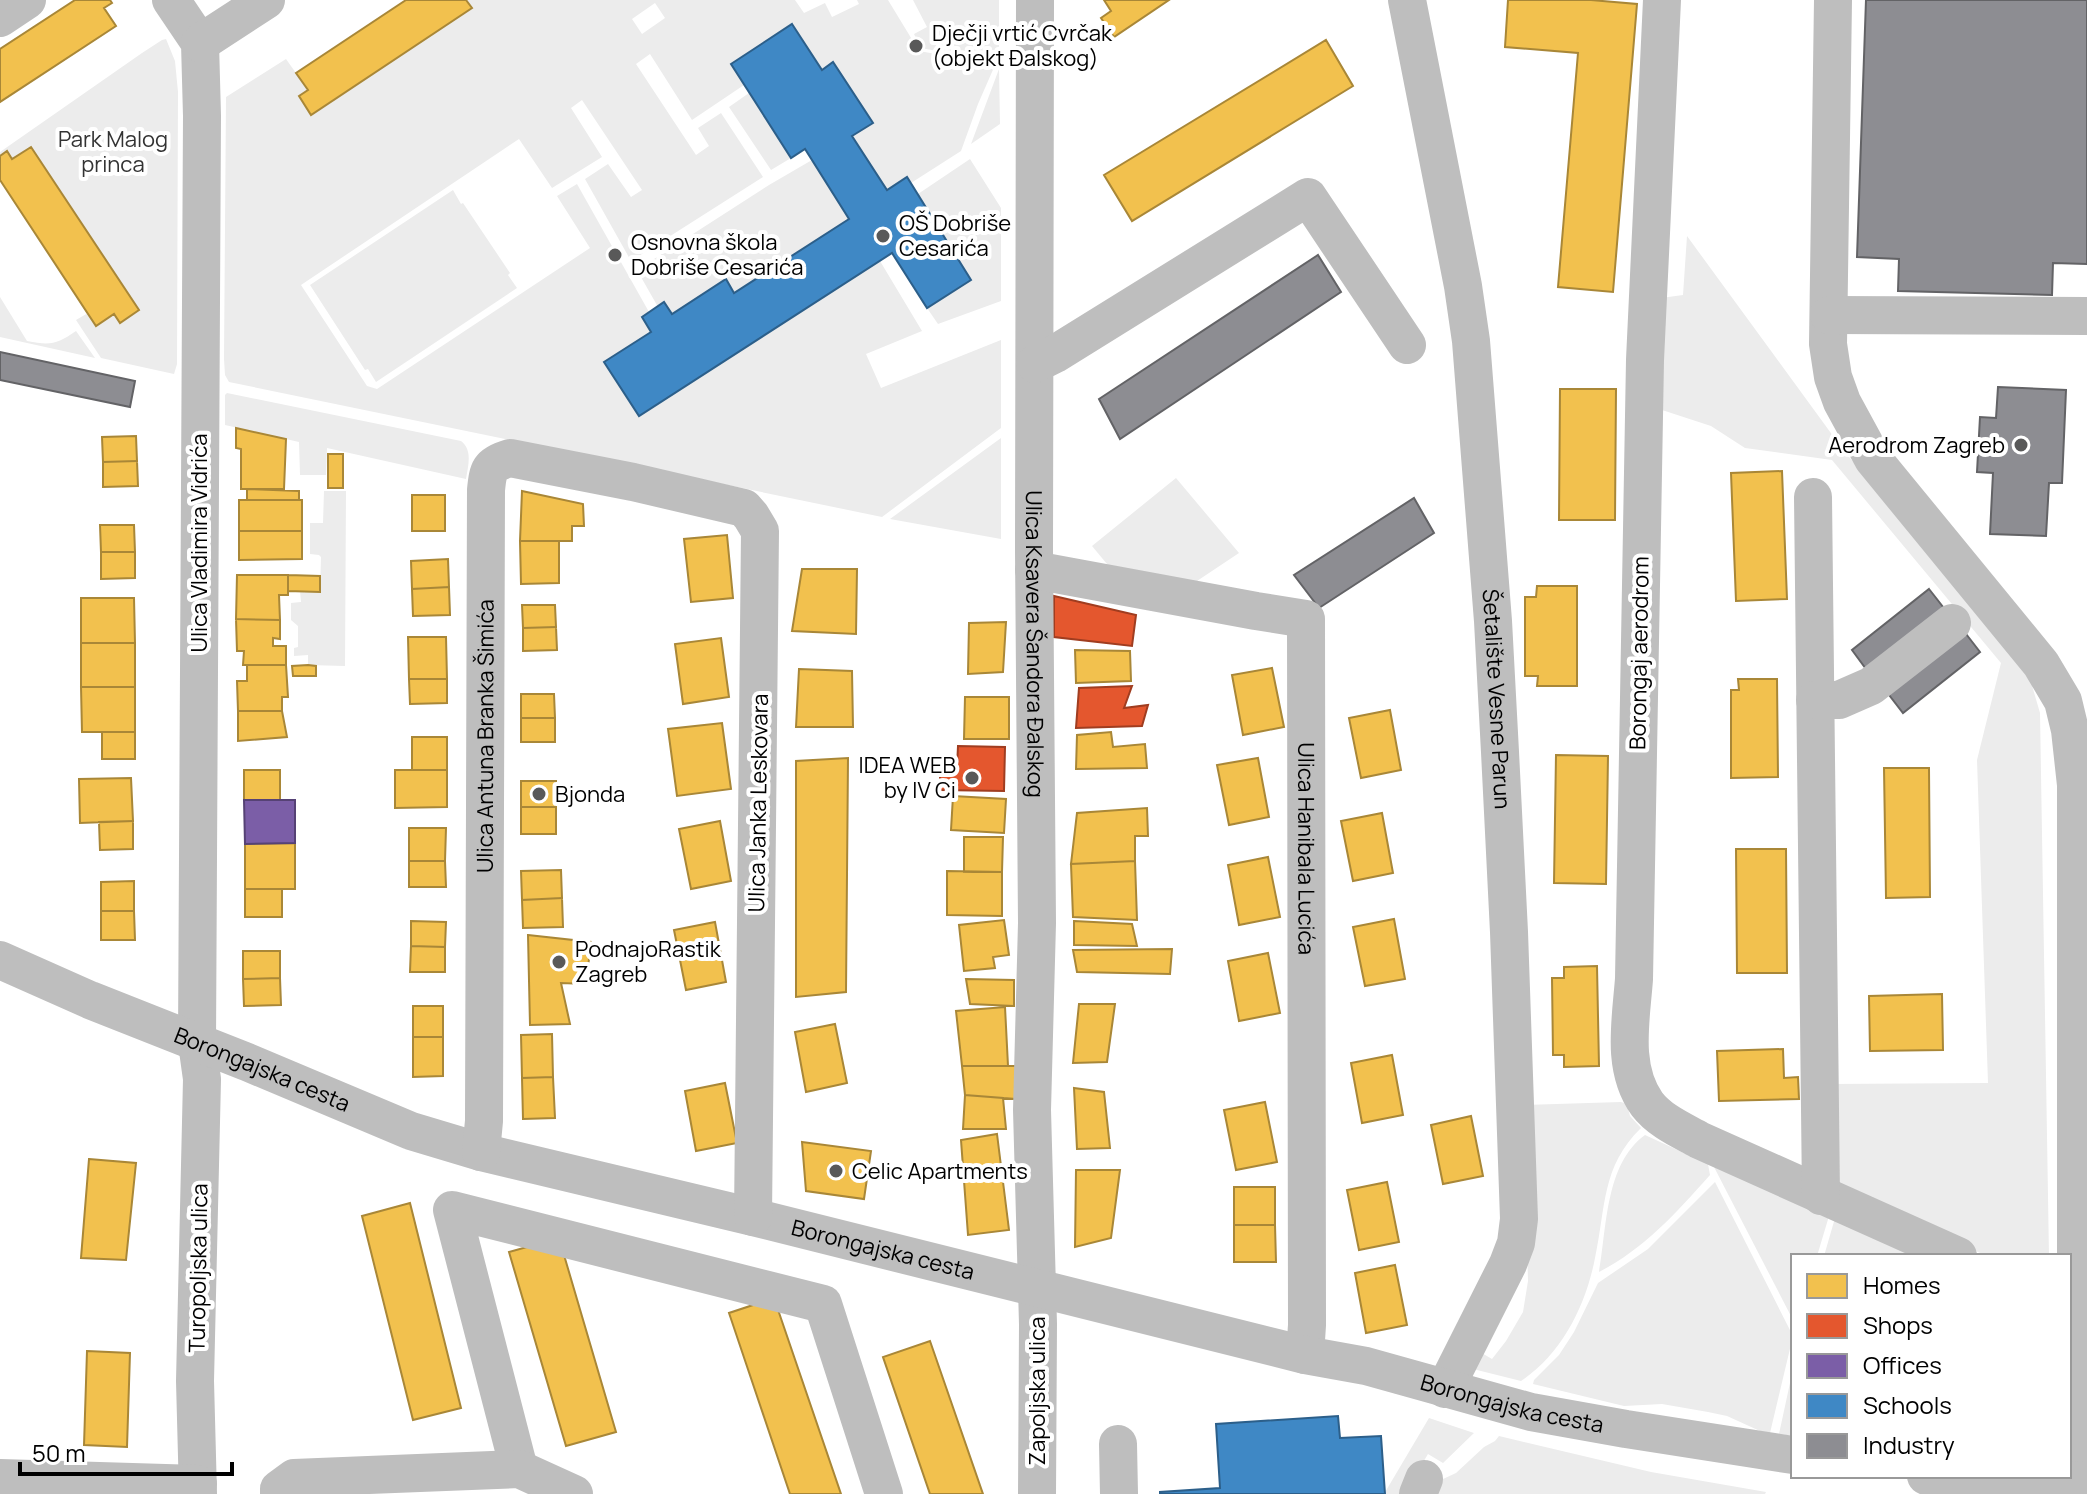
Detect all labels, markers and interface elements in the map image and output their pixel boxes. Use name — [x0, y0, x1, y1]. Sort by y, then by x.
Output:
place label: Dječji vrtić Cvrčak (objekt Đalskog) — [932, 18, 1113, 73]
marker: Dječji vrtić Cvrčak (objekt Đalskog) — [907, 37, 925, 55]
park label: Park Malog princa — [58, 124, 168, 179]
place label: OŠ Dobriše Cesarića — [899, 208, 1011, 263]
place label: Osnovna škola Dobriše Cesarića — [631, 227, 803, 282]
marker: OŠ Dobriše Cesarića — [874, 227, 892, 245]
marker: Osnovna škola Dobriše Cesarića — [606, 246, 624, 264]
place label: Aerodrom Zagreb — [1828, 430, 2005, 460]
street label: Ulica Vladimira Vidrića — [184, 433, 214, 653]
marker: Aerodrom Zagreb — [2012, 436, 2030, 454]
street label: Ulica Ksavera Šandora Đalskog — [1019, 490, 1051, 798]
street label: Borongaj aerodrom — [1622, 556, 1656, 750]
street label: Šetalište Vesne Parun — [1476, 588, 1518, 810]
street label: Ulica Antuna Branka Šimića — [470, 599, 501, 873]
street label: Ulica Janka Leskovara — [741, 693, 775, 913]
street label: Ulica Hanibala Lucića — [1291, 742, 1321, 955]
place label: IDEA WEB by IV Ci — [859, 750, 956, 805]
marker: IDEA WEB by IV Ci — [963, 769, 981, 787]
place label: Bjonda — [555, 779, 625, 809]
marker: Bjonda — [530, 785, 548, 803]
place label: PodnajoRastik Zagreb — [575, 934, 722, 989]
marker: PodnajoRastik Zagreb — [550, 953, 568, 971]
street label: Borongajska cesta — [170, 1020, 355, 1119]
place label: Celic Apartments — [852, 1156, 1028, 1186]
marker: Celic Apartments — [827, 1162, 845, 1180]
street label: Turopoljska ulica — [182, 1183, 214, 1353]
street label: Borongajska cesta — [788, 1212, 978, 1287]
legend — [1791, 1254, 2071, 1478]
text: Homes — [1863, 1268, 1941, 1301]
text: Shops — [1863, 1308, 1933, 1341]
street label: Zapoljska ulica — [1022, 1316, 1052, 1466]
text: Offices — [1863, 1348, 1942, 1381]
street label: Borongajska cesta — [1417, 1367, 1606, 1440]
text: Schools — [1863, 1388, 1952, 1421]
scale bar — [20, 1426, 232, 1476]
text: Industry — [1863, 1428, 1955, 1461]
text: 50 m — [32, 1436, 86, 1469]

